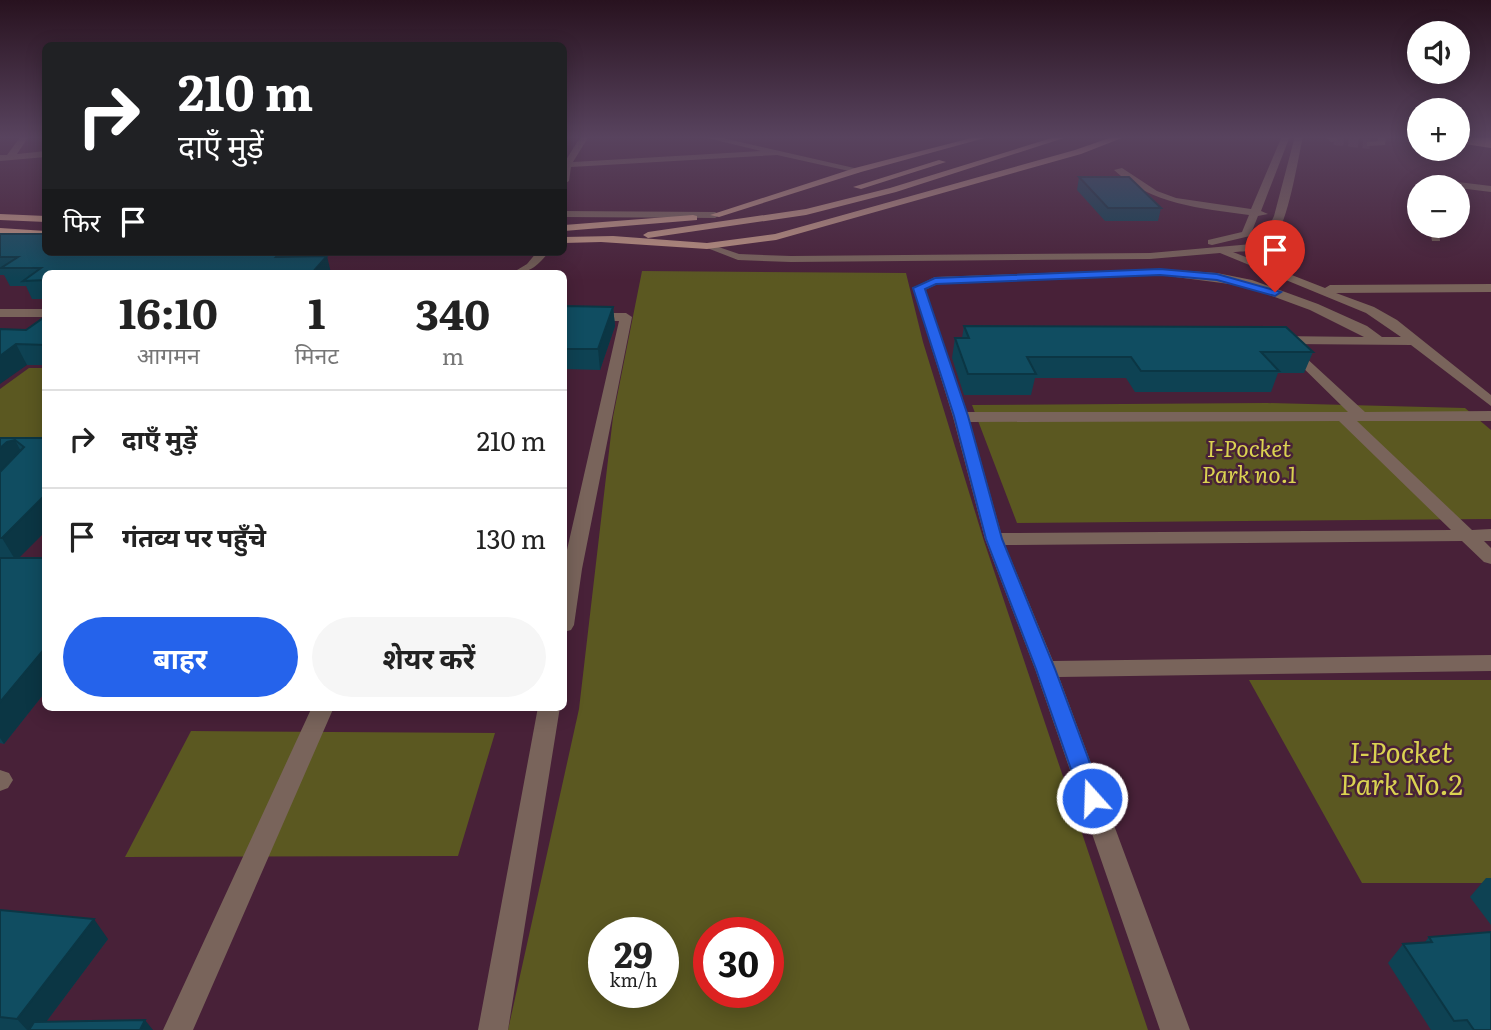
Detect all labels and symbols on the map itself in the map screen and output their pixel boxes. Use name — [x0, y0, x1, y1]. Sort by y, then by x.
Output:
pin — [1245, 220, 1305, 292]
park label: I-Pocket Park no.1 — [1201, 430, 1297, 490]
park label: I-Pocket Park No.2 — [1339, 730, 1463, 804]
position arrow — [1055, 761, 1129, 835]
speed limit sign: 30 — [693, 917, 784, 1008]

